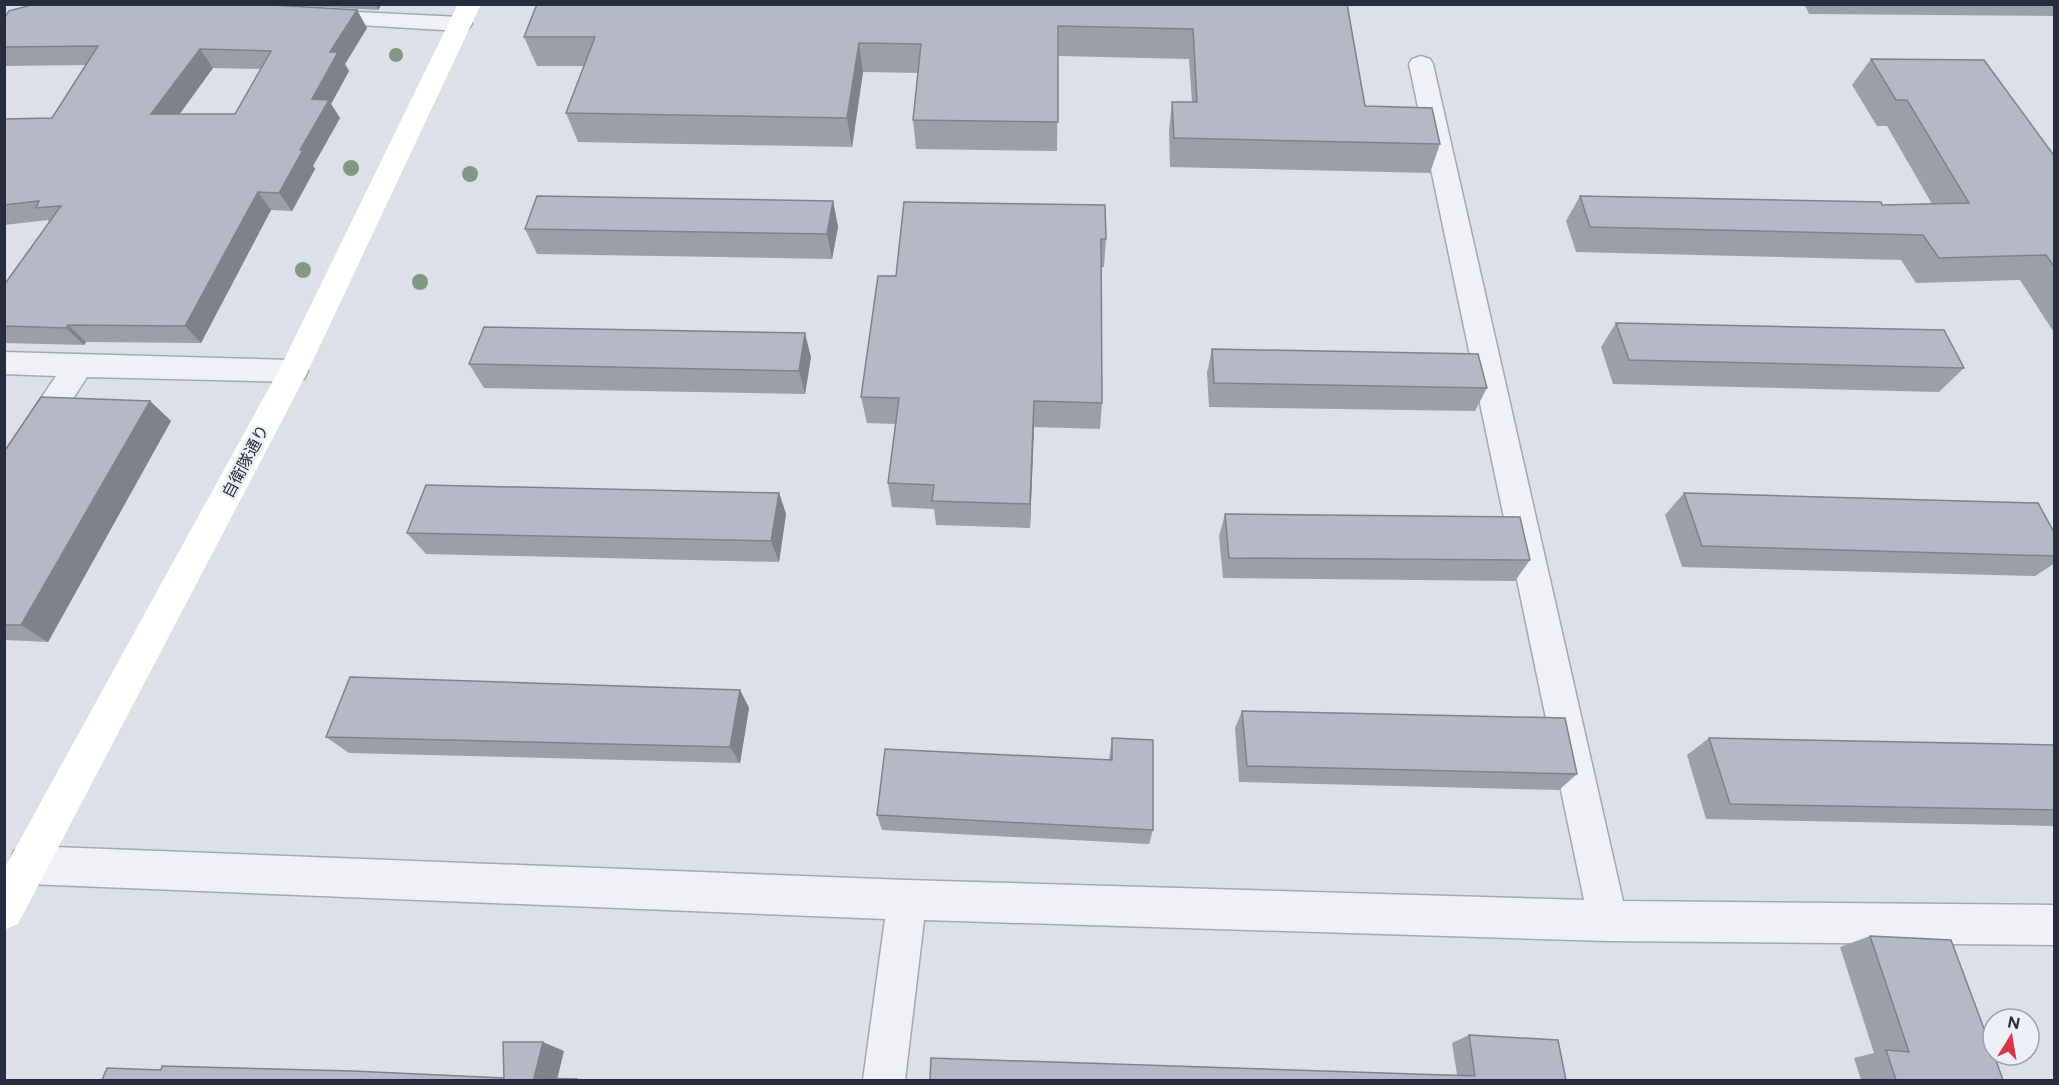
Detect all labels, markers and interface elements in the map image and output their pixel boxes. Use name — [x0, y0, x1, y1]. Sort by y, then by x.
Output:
street label: 自衛隊通り — [218, 421, 273, 501]
north arrow — [1981, 1007, 2041, 1067]
text: N — [2006, 1012, 2022, 1033]

